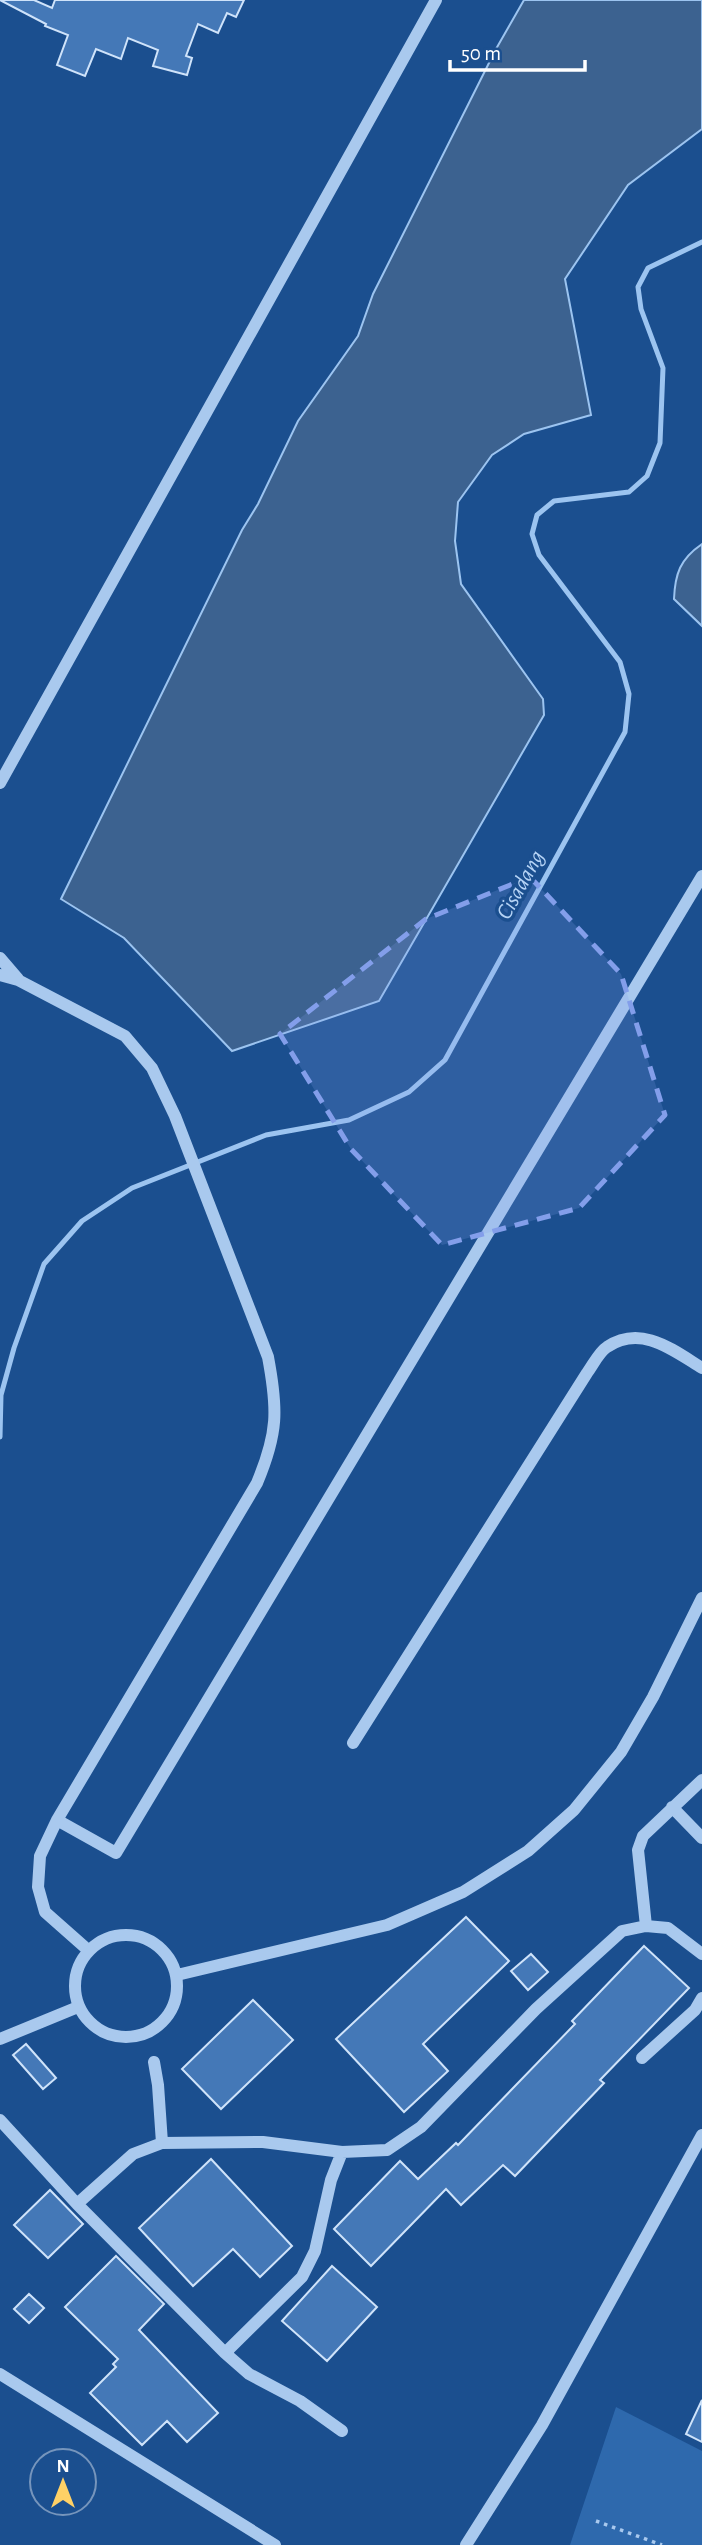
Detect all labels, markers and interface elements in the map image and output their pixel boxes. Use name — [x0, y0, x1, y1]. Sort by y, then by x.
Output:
scale bar — [450, 28, 585, 72]
text: 50 m — [461, 43, 501, 64]
water label: Cisadang — [493, 847, 549, 923]
north arrow — [28, 2447, 98, 2517]
text: N — [56, 2457, 70, 2476]

